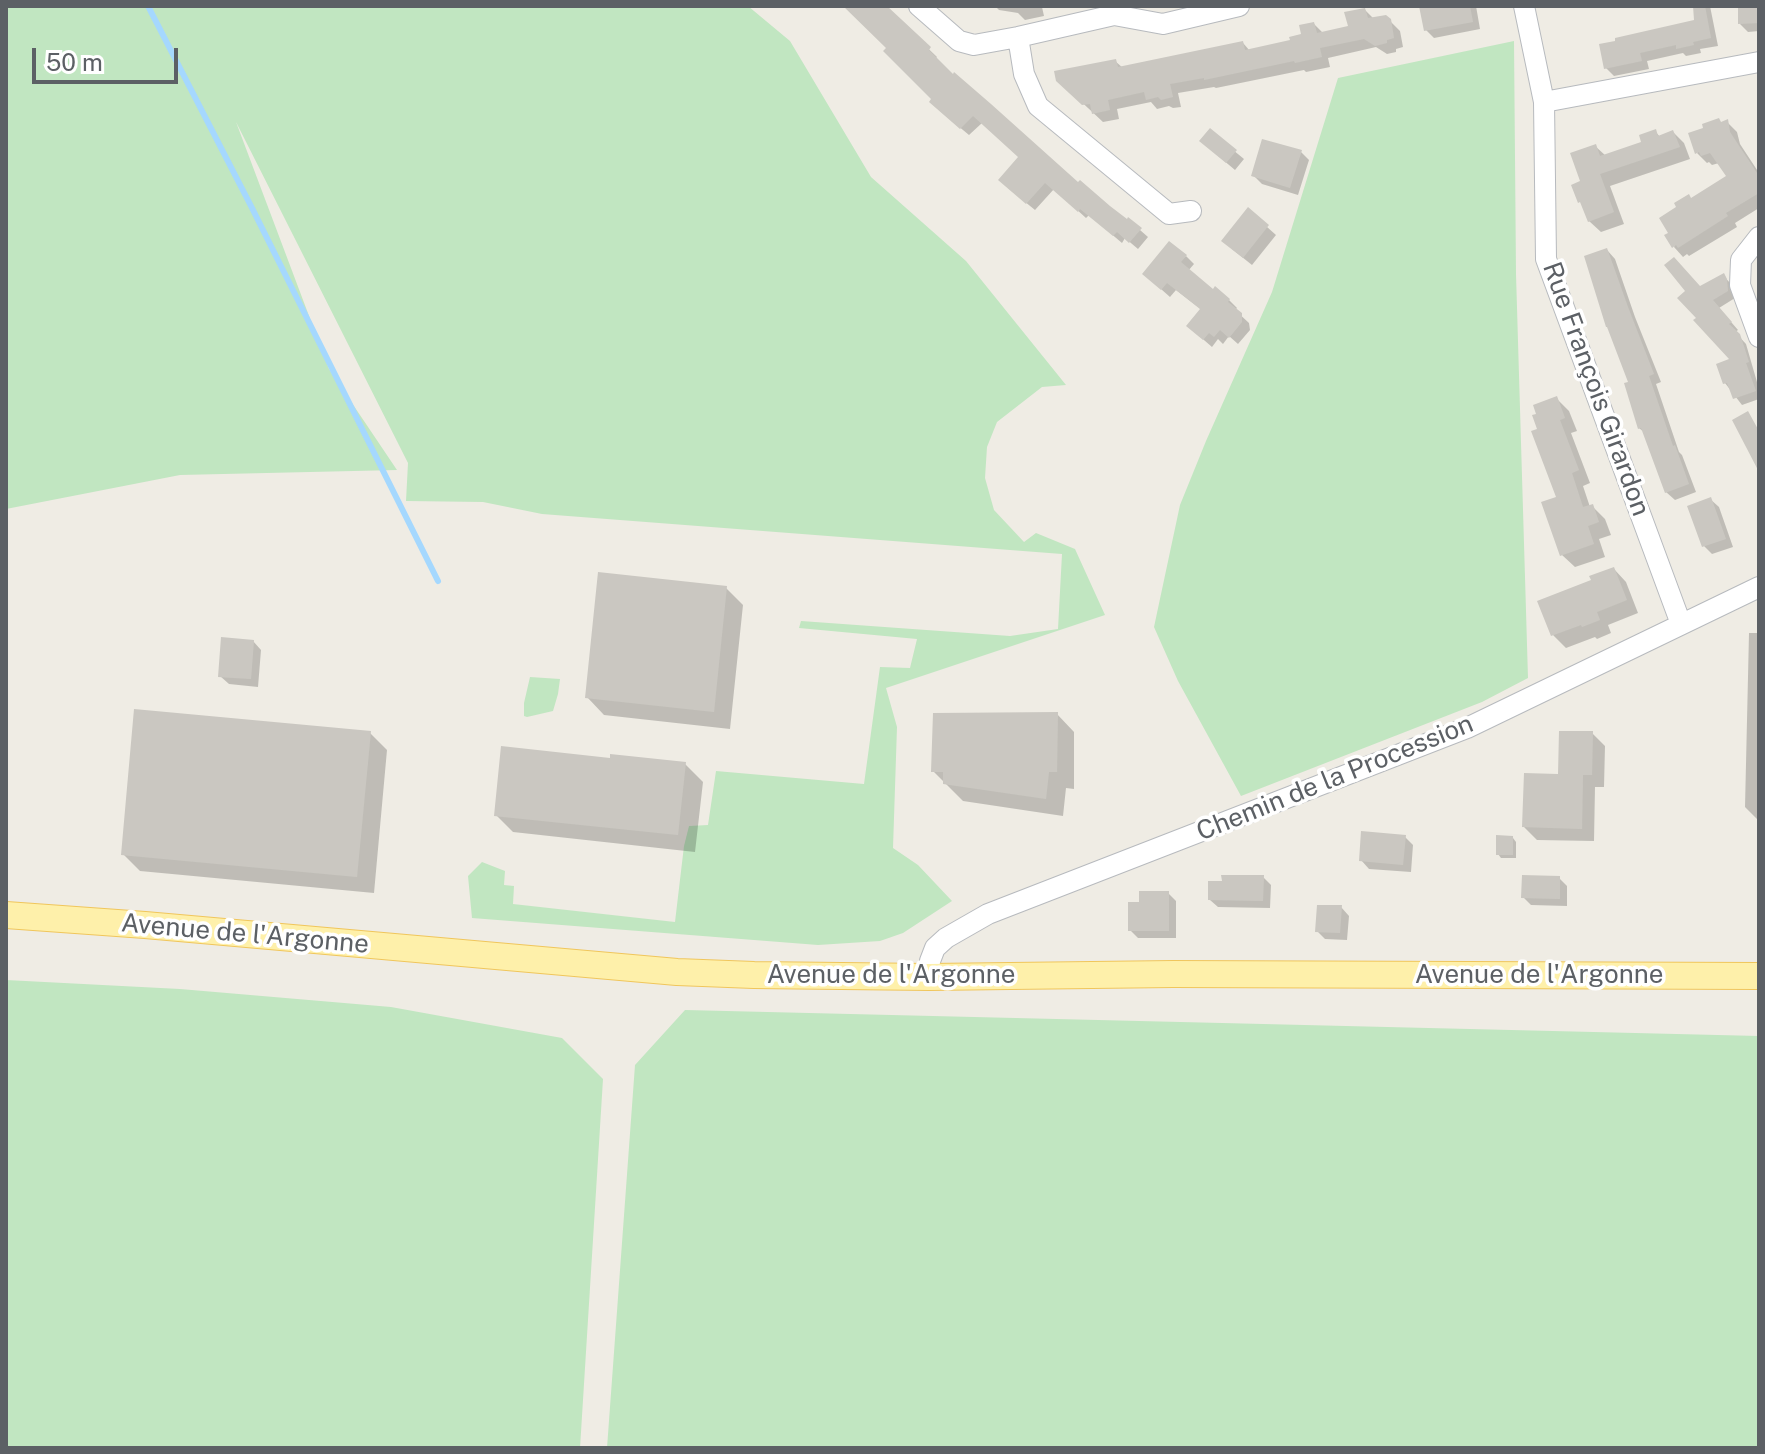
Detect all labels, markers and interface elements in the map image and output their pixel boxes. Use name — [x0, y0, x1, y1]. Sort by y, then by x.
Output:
scale bar — [36, 32, 182, 82]
text: 50 m — [46, 48, 103, 76]
street label: Rue François Girardon — [1536, 258, 1656, 520]
street label: Chemin de la Procession — [1192, 708, 1478, 848]
street label: Avenue de l'Argonne — [120, 908, 370, 960]
street label: Avenue de l'Argonne — [767, 959, 1015, 991]
street label: Avenue de l'Argonne — [1415, 959, 1663, 991]

